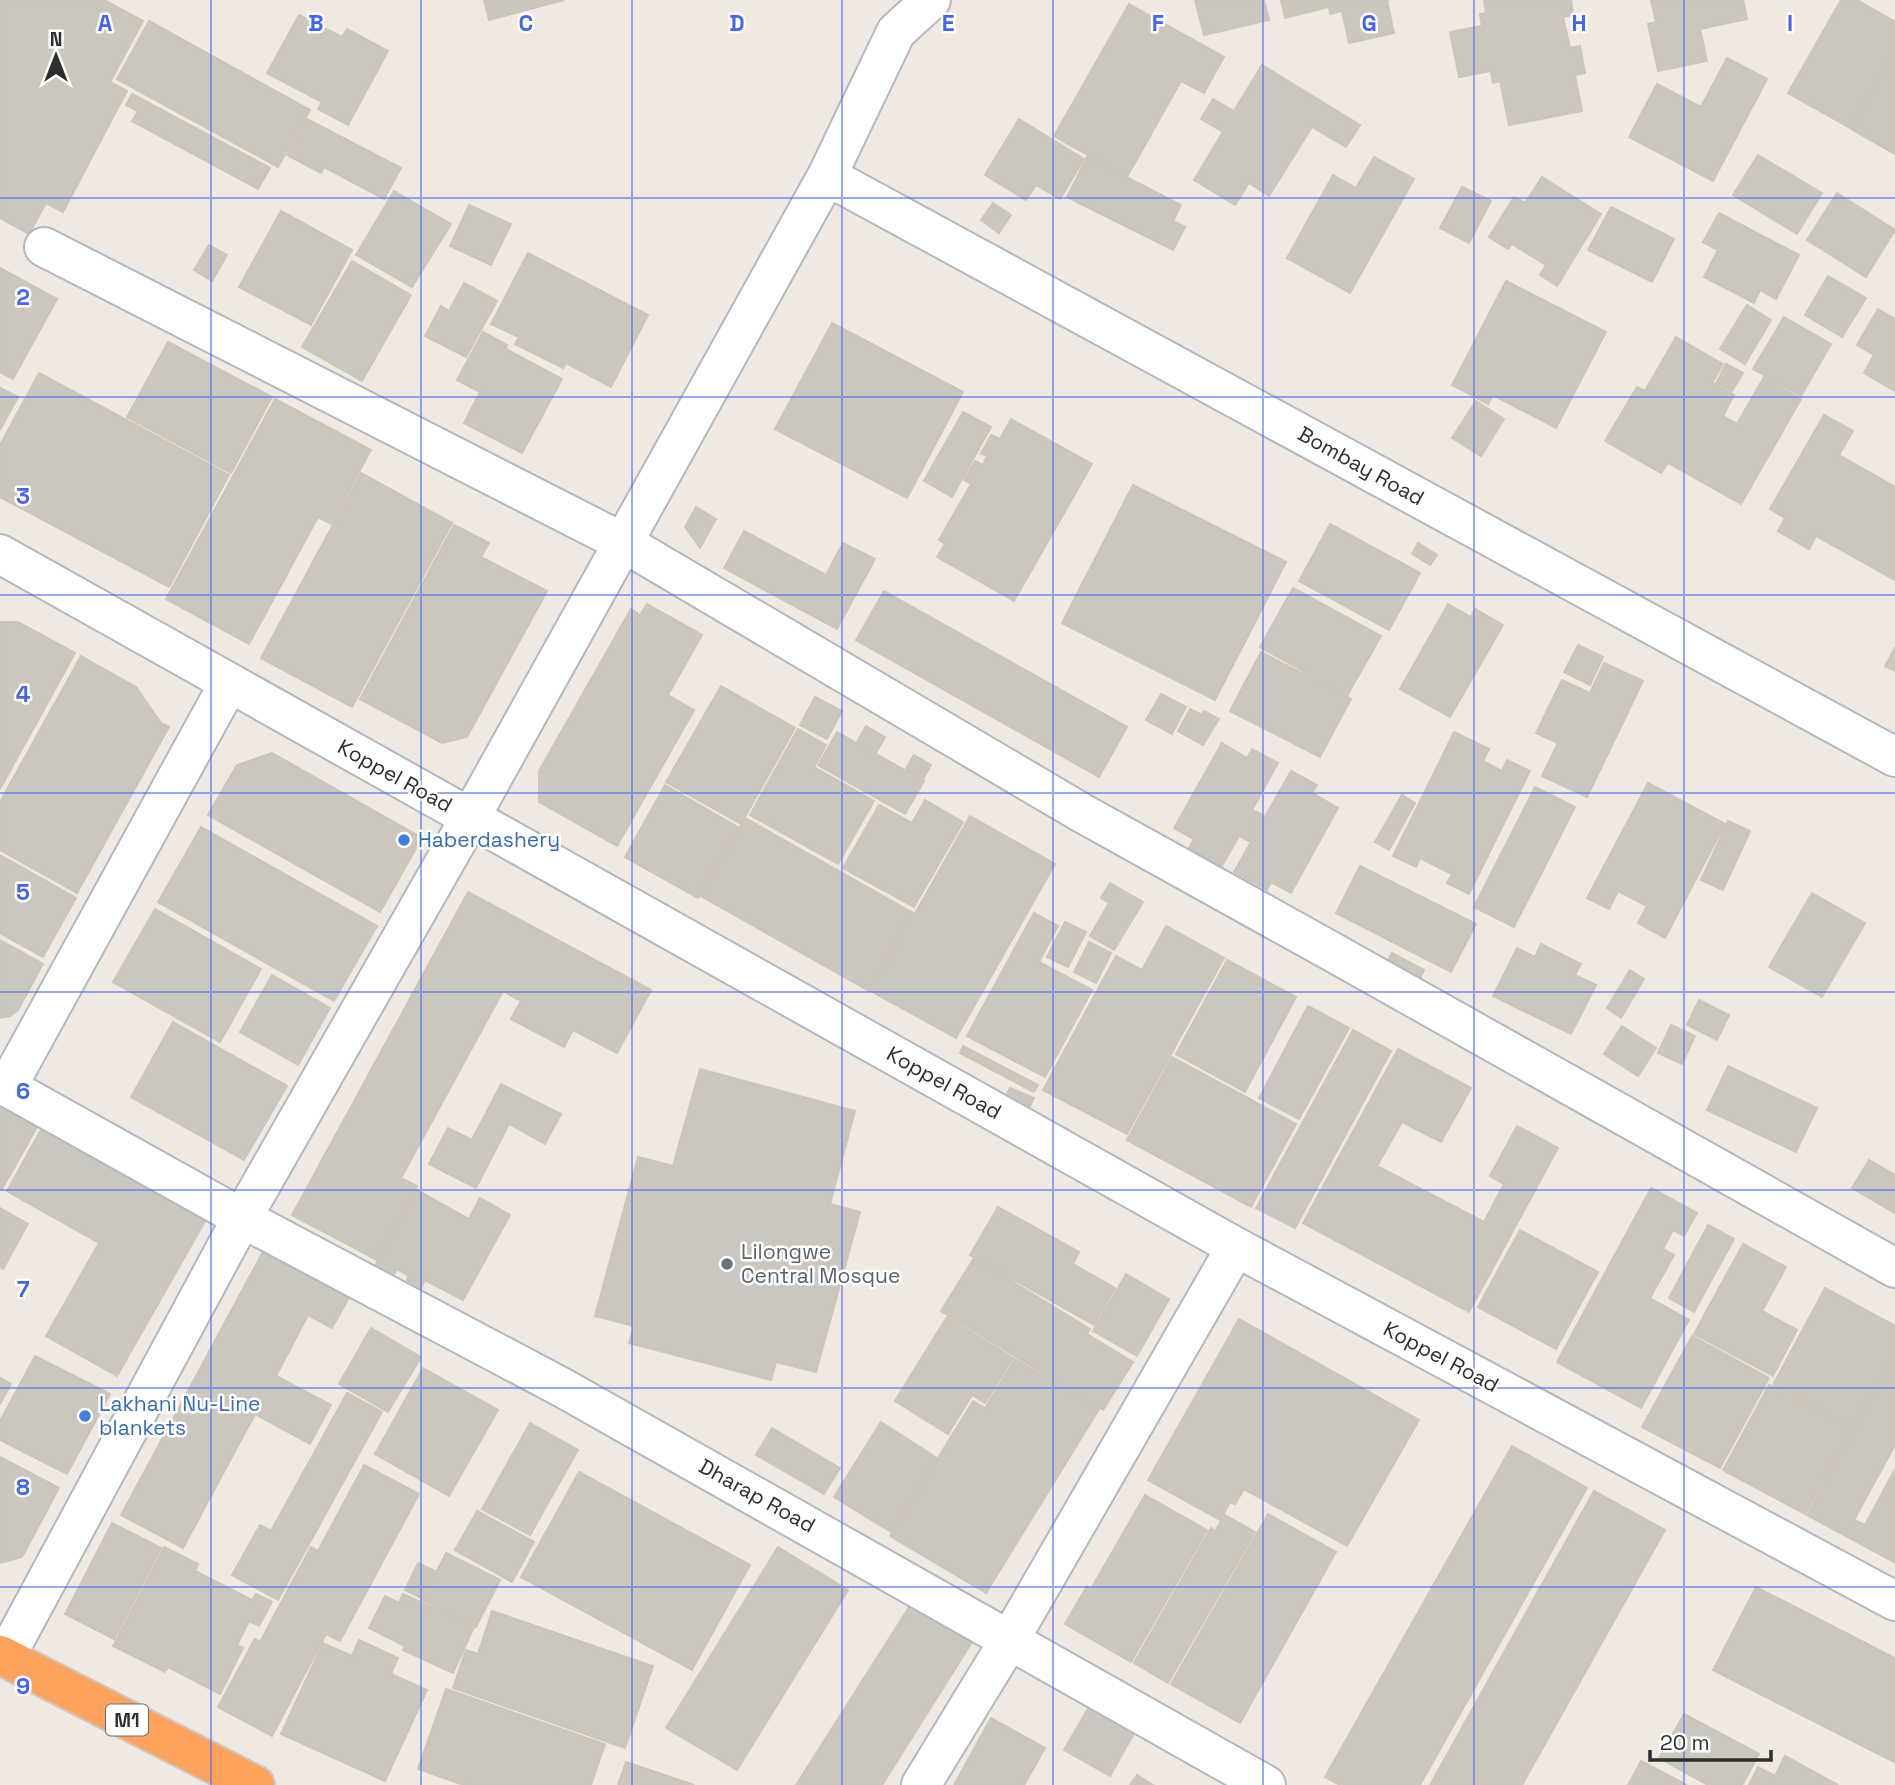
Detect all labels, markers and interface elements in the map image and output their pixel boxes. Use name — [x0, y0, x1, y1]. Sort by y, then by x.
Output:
text: A — [98, 8, 113, 38]
text: B — [308, 8, 324, 38]
text: C — [519, 8, 533, 38]
text: D — [729, 8, 745, 38]
text: E — [942, 8, 954, 38]
text: F — [1152, 8, 1164, 38]
text: G — [1361, 8, 1377, 38]
text: H — [1571, 8, 1587, 38]
text: I — [1787, 8, 1793, 38]
north arrow — [21, 21, 91, 91]
text: N — [50, 27, 62, 52]
text: 2 — [16, 282, 30, 312]
street label: Bombay Road — [1293, 420, 1429, 511]
text: 3 — [16, 481, 30, 511]
text: 4 — [16, 679, 31, 709]
street label: Koppel Road — [333, 733, 457, 818]
place label: Haberdashery — [418, 826, 560, 853]
marker: Haberdashery — [396, 832, 412, 848]
text: 5 — [16, 877, 30, 907]
street label: Koppel Road — [882, 1040, 1006, 1125]
text: 6 — [16, 1076, 30, 1106]
place label: Lilongwe Central Mosque — [741, 1238, 900, 1289]
marker: Lilongwe Central Mosque — [719, 1256, 735, 1272]
text: 7 — [17, 1274, 30, 1304]
street label: Koppel Road — [1379, 1315, 1504, 1398]
place label: Lakhani Nu-Line blankets — [99, 1390, 260, 1441]
marker: Lakhani Nu-Line blankets — [77, 1408, 93, 1424]
street label: Dharap Road — [694, 1452, 820, 1539]
text: 8 — [16, 1472, 30, 1502]
text: 9 — [16, 1671, 30, 1701]
road number: M1 — [106, 1704, 148, 1736]
scale bar — [1650, 1718, 1771, 1762]
text: 20 m — [1660, 1729, 1710, 1756]

